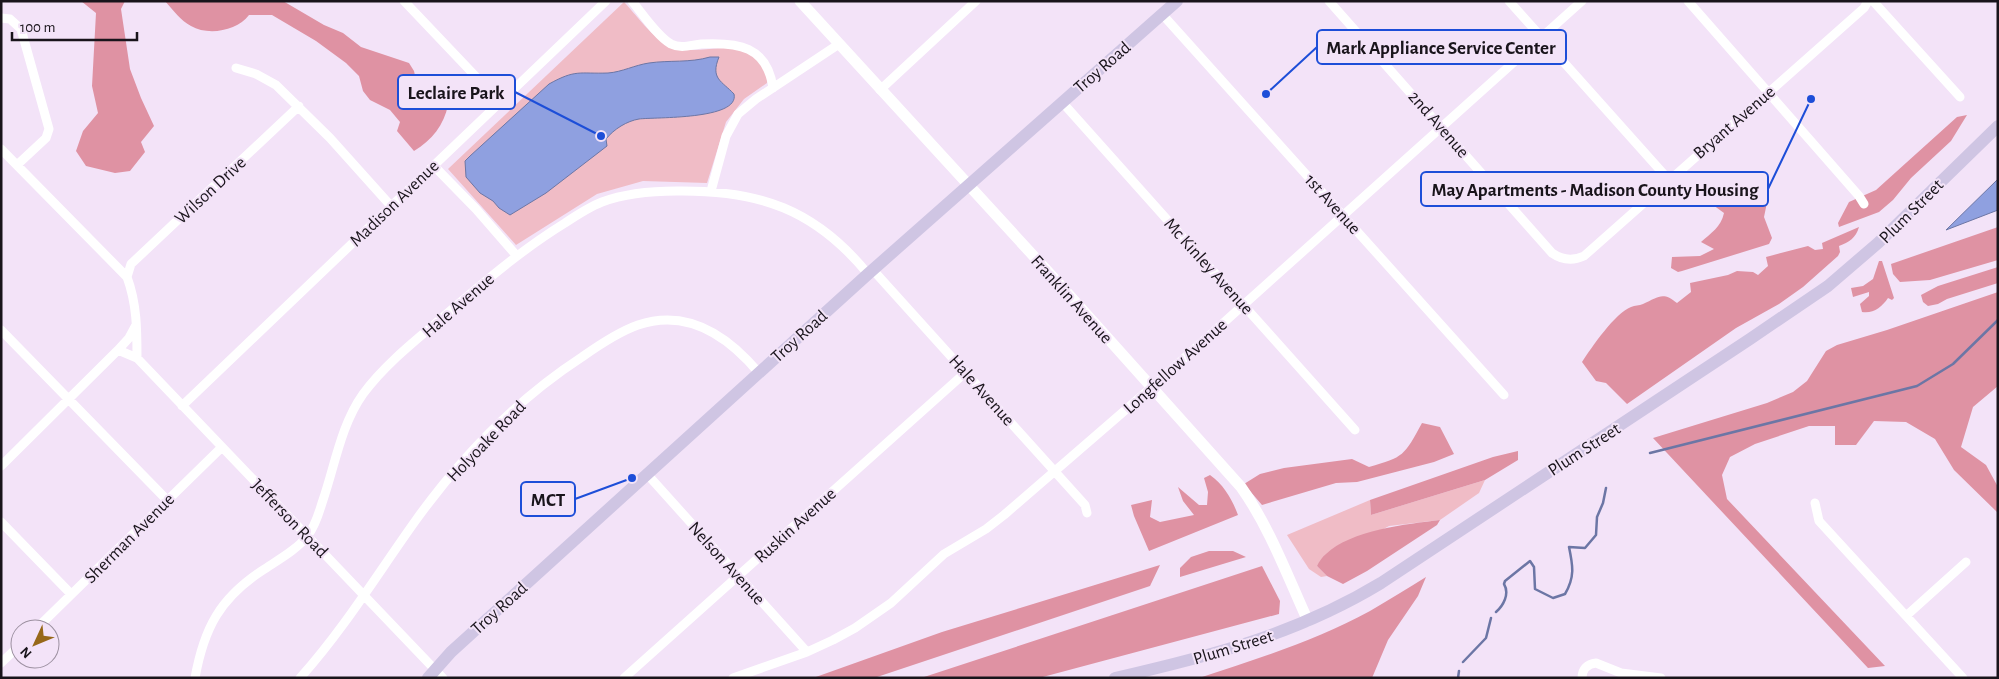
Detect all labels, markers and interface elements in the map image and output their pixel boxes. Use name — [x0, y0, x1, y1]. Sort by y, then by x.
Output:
scale bar — [12, 10, 138, 42]
text: 100 m — [20, 20, 55, 35]
callout: Mark Appliance Service Center — [1317, 30, 1566, 64]
street label: Troy Road — [1071, 38, 1134, 97]
text: Mark Appliance Service Center — [1326, 39, 1556, 58]
callout: Leclaire Park — [398, 75, 515, 109]
street label: Bryant Avenue — [1690, 83, 1779, 163]
text: Leclaire Park — [408, 84, 505, 103]
street label: 2nd Avenue — [1404, 88, 1472, 162]
street label: Wilson Drive — [172, 153, 250, 228]
street label: Madison Avenue — [347, 157, 443, 250]
street label: 1st Avenue — [1301, 171, 1364, 238]
callout: May Apartments - Madison County Housing — [1421, 172, 1768, 206]
street label: Plum Street — [1876, 176, 1947, 247]
text: May Apartments - Madison County Housing — [1432, 181, 1759, 200]
street label: Mc Kinley Avenue — [1160, 215, 1256, 318]
street label: Franklin Avenue — [1027, 252, 1115, 347]
street label: Hale Avenue — [419, 270, 498, 342]
street label: Troy Road — [768, 307, 831, 366]
street label: Longfellow Avenue — [1120, 316, 1231, 418]
street label: Hale Avenue — [945, 352, 1018, 430]
street label: Holyoake Road — [444, 398, 530, 486]
street label: Plum Street — [1545, 420, 1624, 480]
street label: Jefferson Road — [248, 476, 331, 561]
callout: MCT — [521, 482, 575, 516]
street label: Ruskin Avenue — [751, 485, 840, 567]
street label: Sherman Avenue — [81, 490, 178, 587]
text: MCT — [531, 491, 566, 510]
street label: Nelson Avenue — [685, 519, 768, 609]
street label: Troy Road — [468, 579, 531, 638]
north arrow — [10, 619, 60, 669]
street label: Plum Street — [1191, 627, 1276, 669]
text: N — [18, 644, 35, 661]

